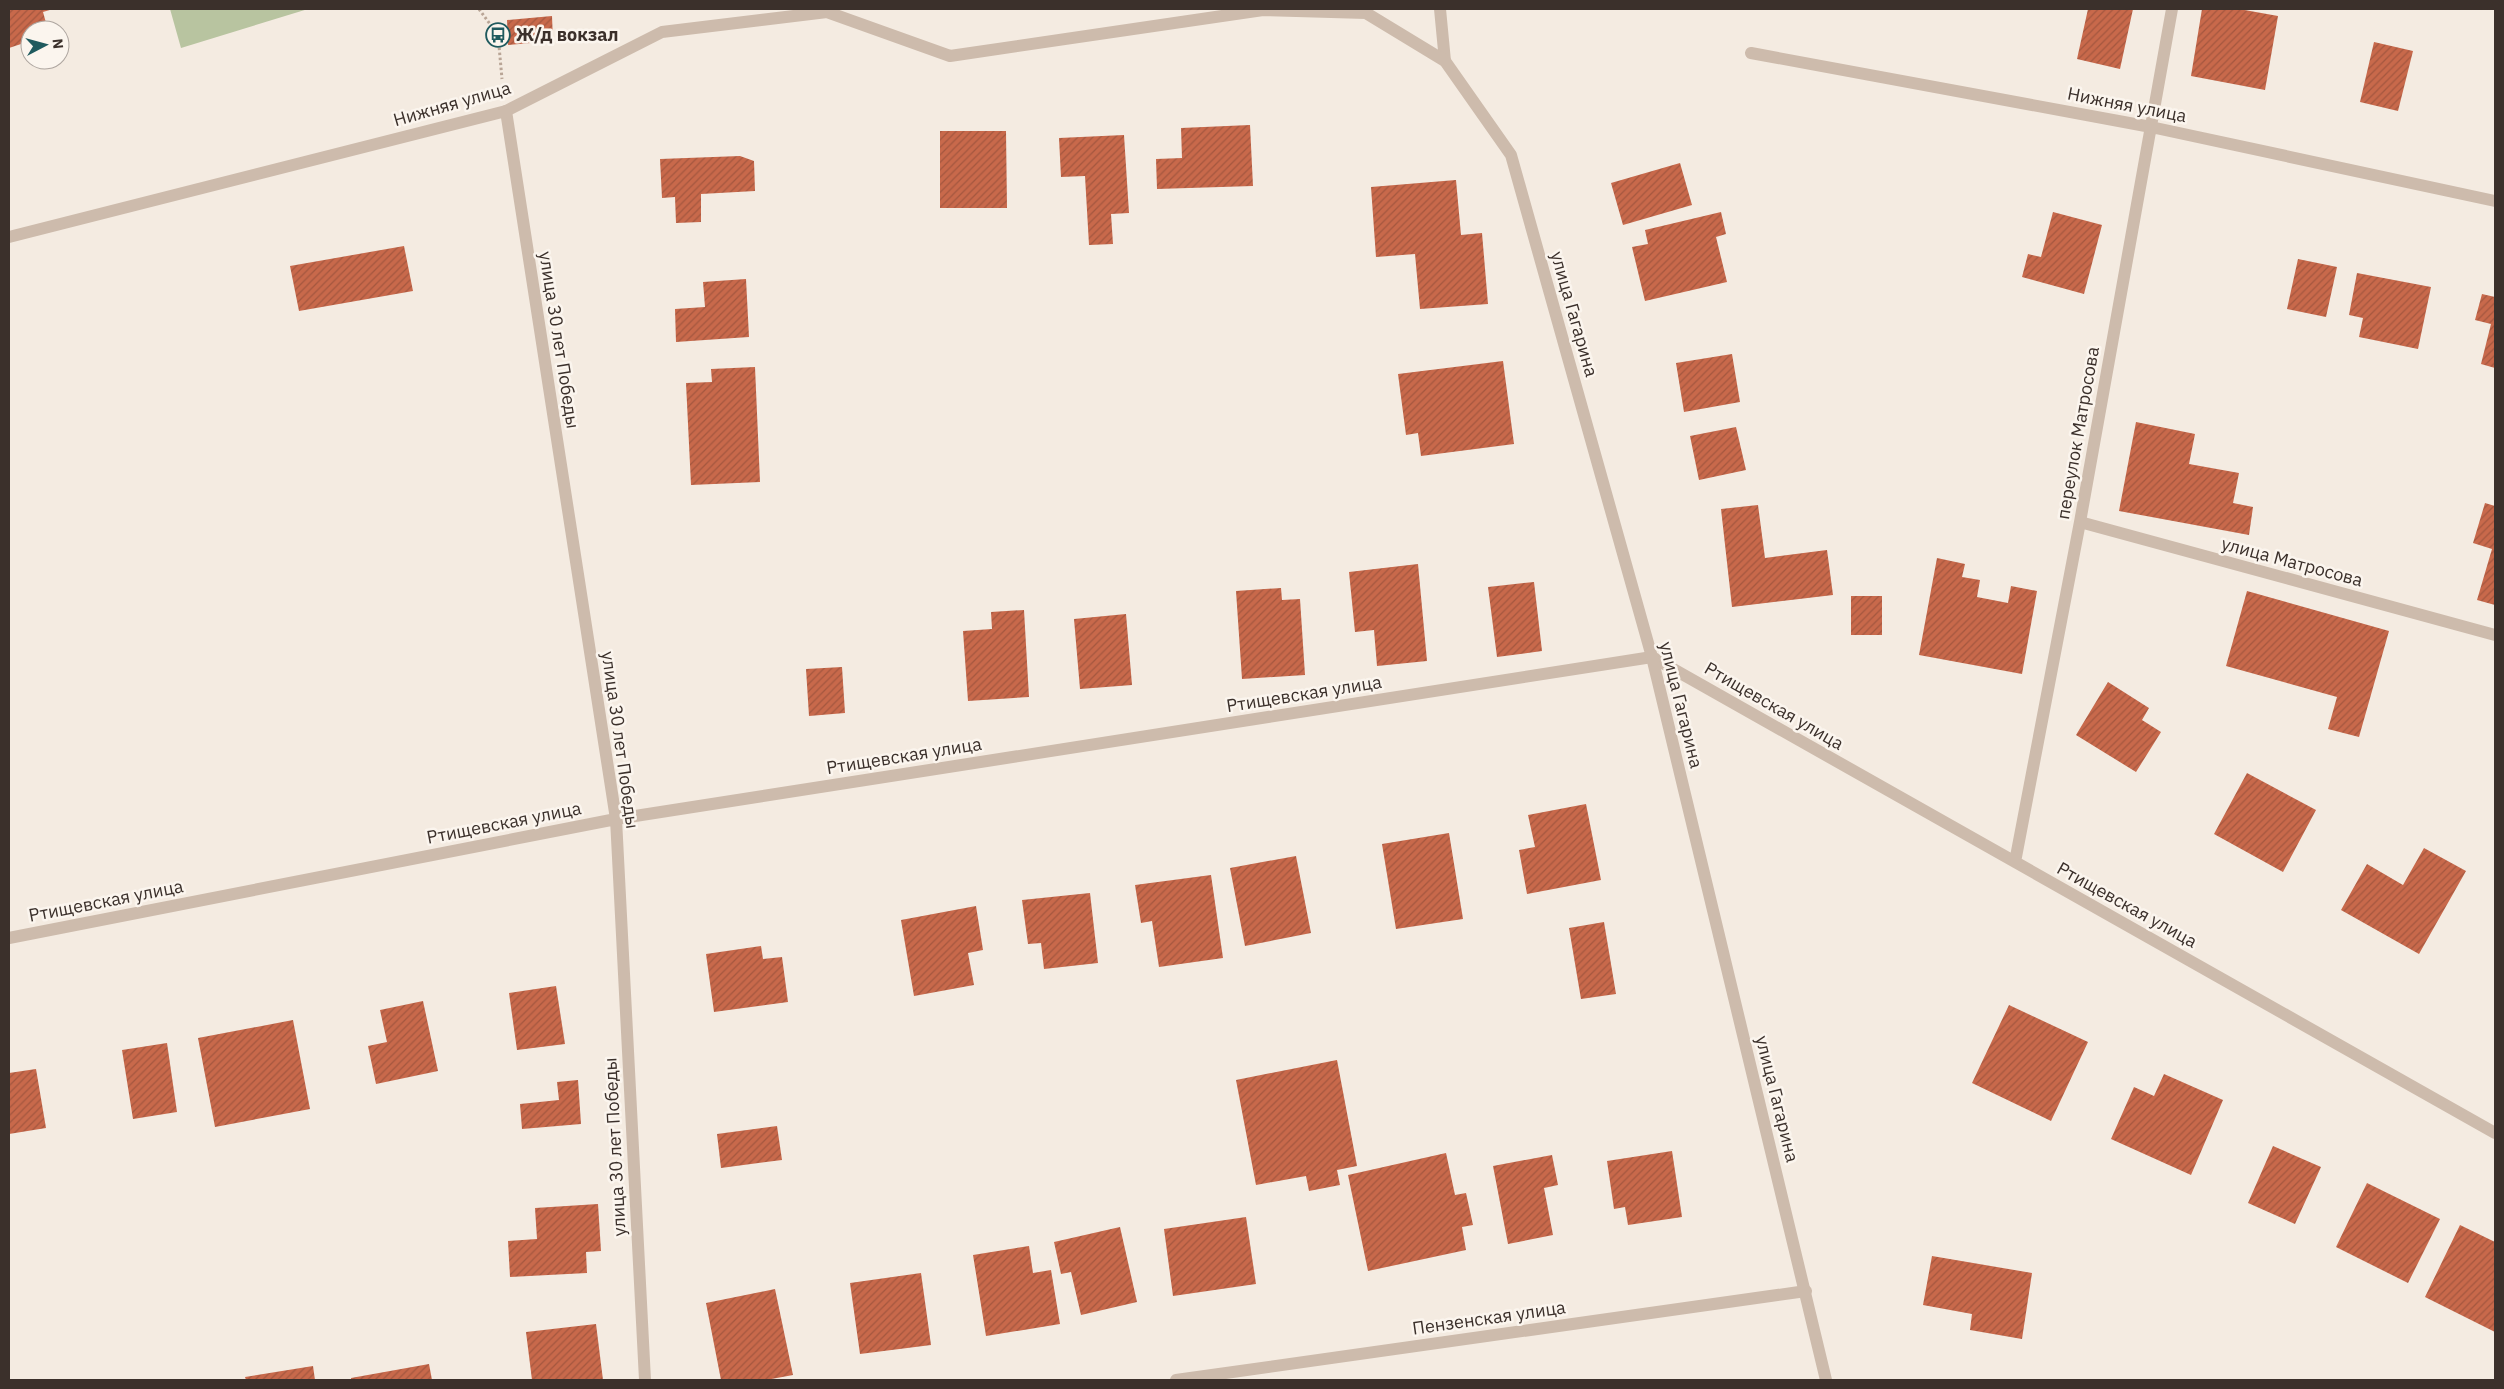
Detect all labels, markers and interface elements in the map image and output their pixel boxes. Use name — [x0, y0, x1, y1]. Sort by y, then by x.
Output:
north arrow — [20, 20, 70, 70]
bus stop icon: Ж/д вокзал — [485, 22, 511, 48]
place label: Ж/д вокзал — [516, 23, 619, 46]
text: N — [48, 38, 67, 50]
street label: Нижняя улица — [390, 76, 514, 131]
street label: Нижняя улица — [2065, 82, 2189, 127]
street label: улица Гагарина — [1546, 248, 1603, 380]
street label: улица 30 лет Победы — [534, 250, 585, 430]
street label: переулок Матросова — [2051, 344, 2104, 521]
street label: улица Матросова — [2219, 532, 2366, 592]
street label: улица Гагарина — [1655, 639, 1708, 771]
street label: улица 30 лет Победы — [597, 650, 644, 830]
street label: Ртищевская улица — [1701, 656, 1848, 755]
street label: Ртищевская улица — [1225, 670, 1384, 717]
street label: Ртищевская улица — [825, 732, 984, 779]
street label: Ртищевская улица — [425, 796, 584, 849]
street label: Ртищевская улица — [2053, 856, 2202, 953]
street label: Ртищевская улица — [27, 874, 186, 927]
street label: улица Гагарина — [1751, 1033, 1804, 1165]
street label: улица 30 лет Победы — [598, 1057, 631, 1237]
street label: Пензенская улица — [1411, 1295, 1567, 1340]

